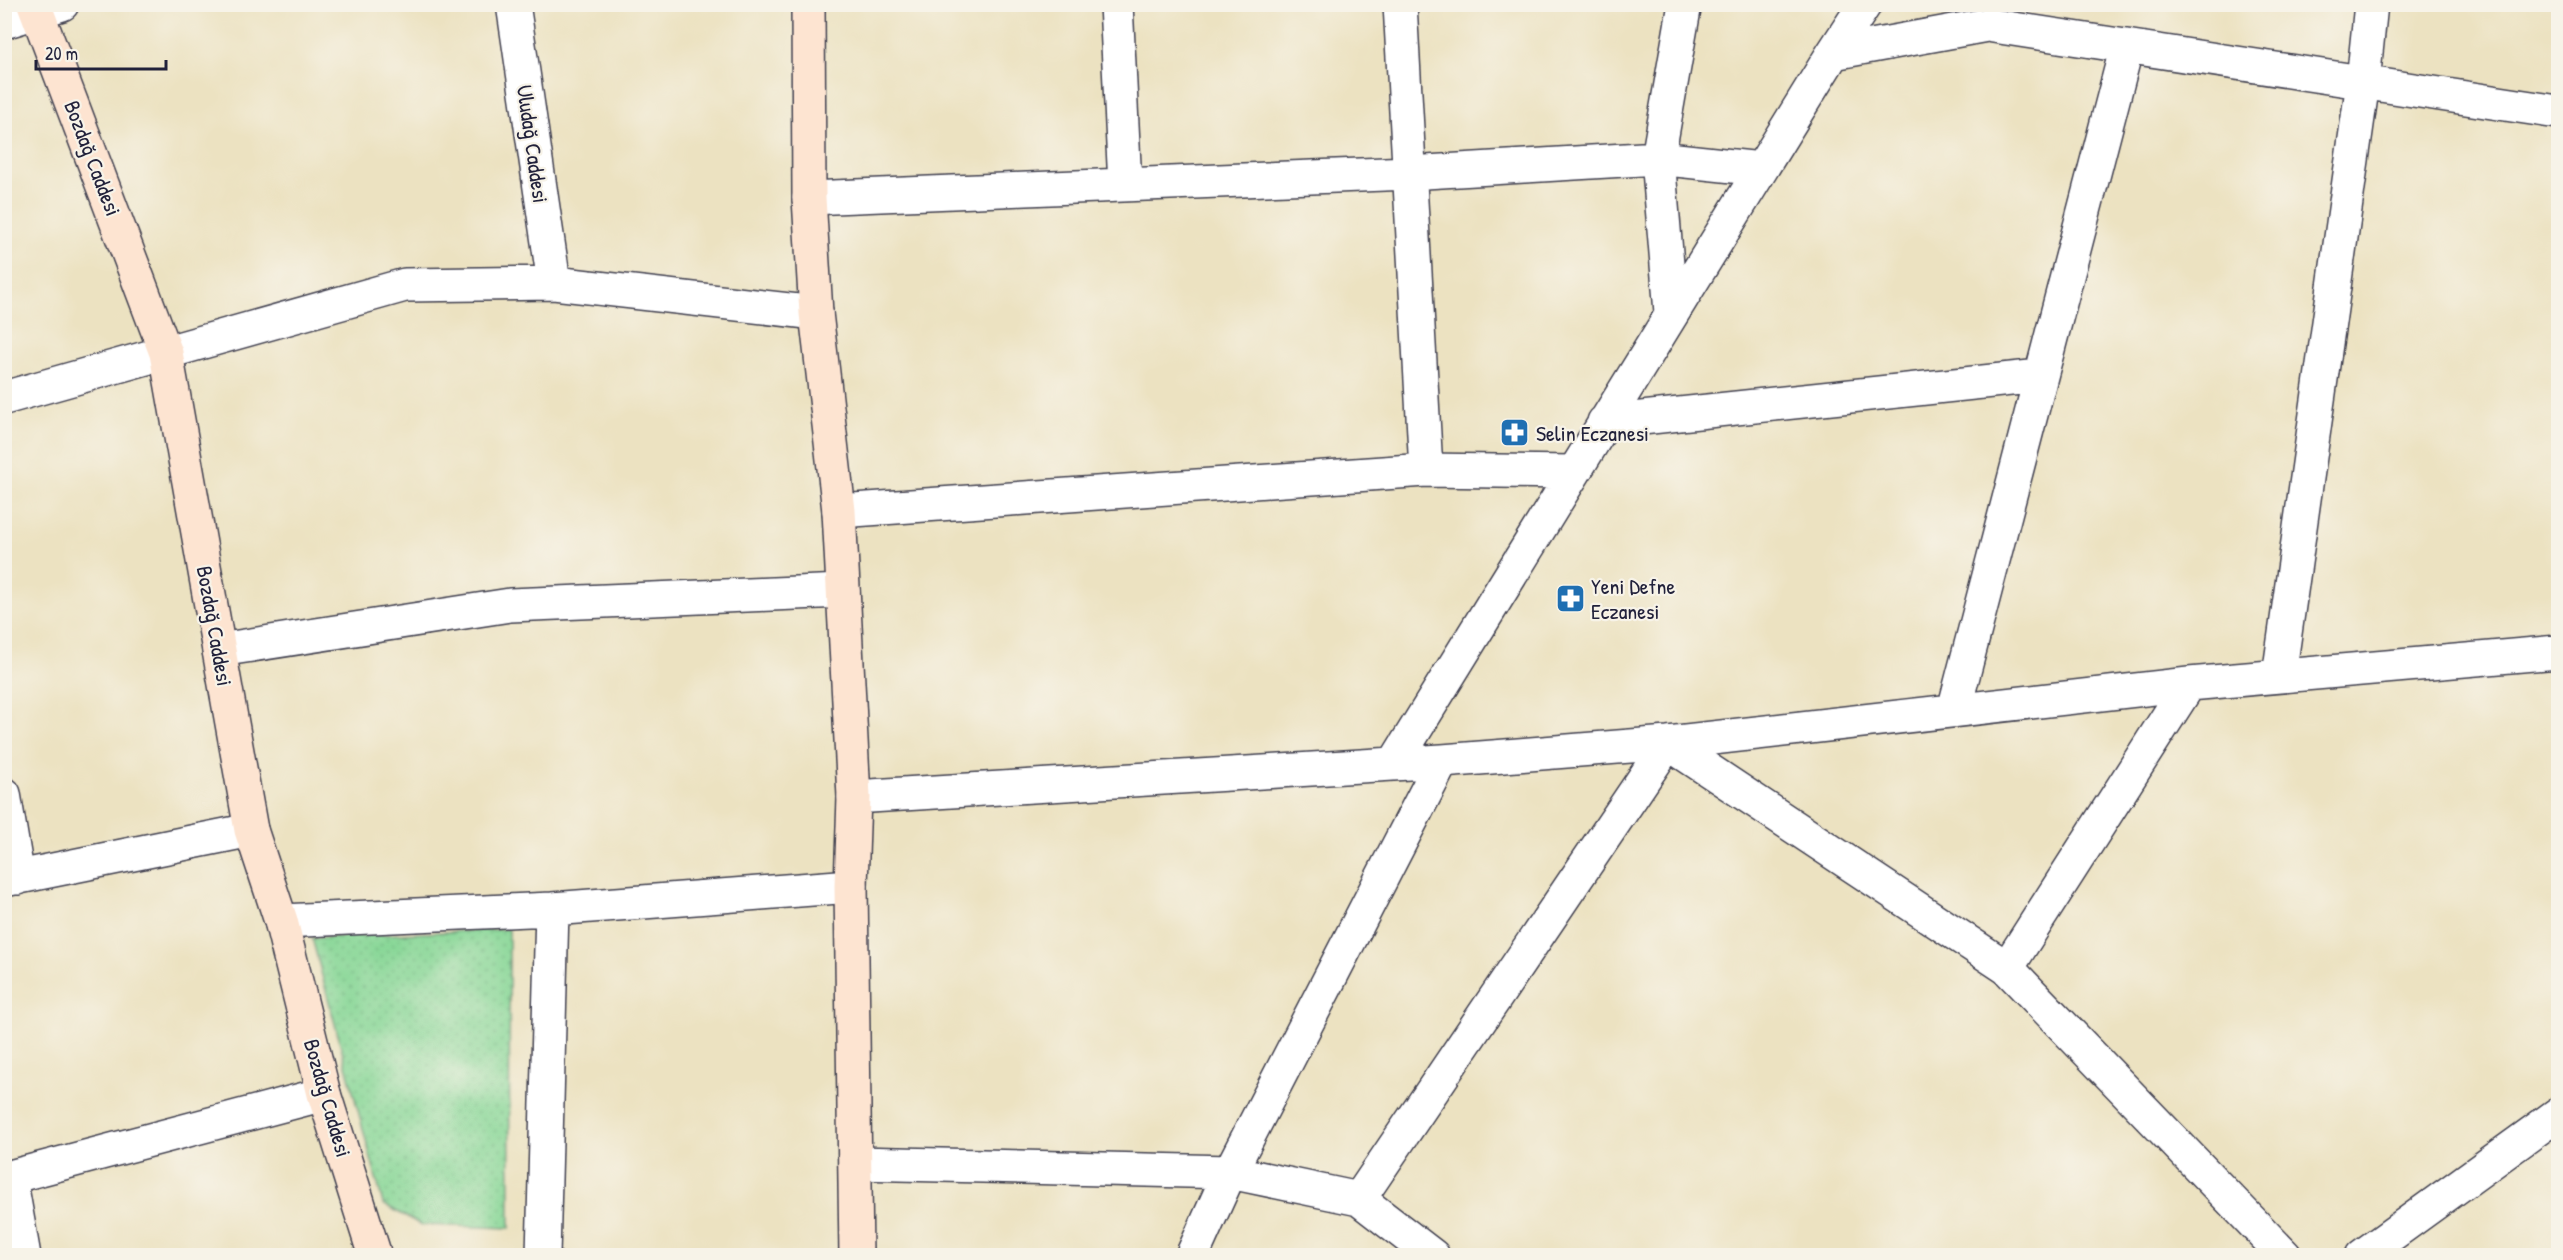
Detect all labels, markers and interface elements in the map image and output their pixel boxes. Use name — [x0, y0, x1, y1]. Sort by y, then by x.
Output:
scale bar — [36, 33, 166, 71]
text: 20 m — [45, 41, 78, 66]
street label: Uludağ Caddesi — [510, 83, 556, 205]
street label: Bozdağ Caddesi — [57, 96, 129, 220]
pharmacy icon: Selin Eczanesi — [1499, 417, 1531, 449]
place label: Selin Eczanesi — [1536, 418, 1649, 448]
street label: Bozdağ Caddesi — [190, 564, 240, 688]
place label: Yeni Defne Eczanesi — [1591, 571, 1675, 626]
pharmacy icon: Yeni Defne Eczanesi — [1554, 583, 1586, 615]
street label: Bozdağ Caddesi — [297, 1035, 359, 1161]

